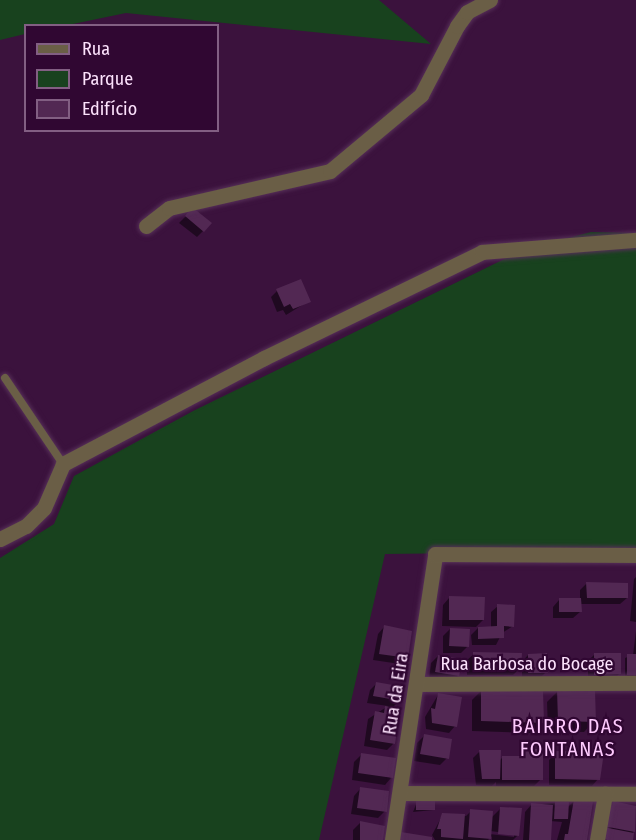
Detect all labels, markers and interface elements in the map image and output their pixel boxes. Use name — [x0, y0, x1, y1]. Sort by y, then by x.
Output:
legend — [24, 24, 219, 132]
text: Rua — [82, 38, 110, 60]
text: Parque — [82, 68, 133, 90]
text: Edifício — [82, 98, 137, 120]
street label: Rua da Eira — [379, 652, 413, 736]
street label: Rua Barbosa do Bocage — [441, 653, 613, 675]
district label: BAIRRO DAS FONTANAS — [512, 715, 624, 762]

